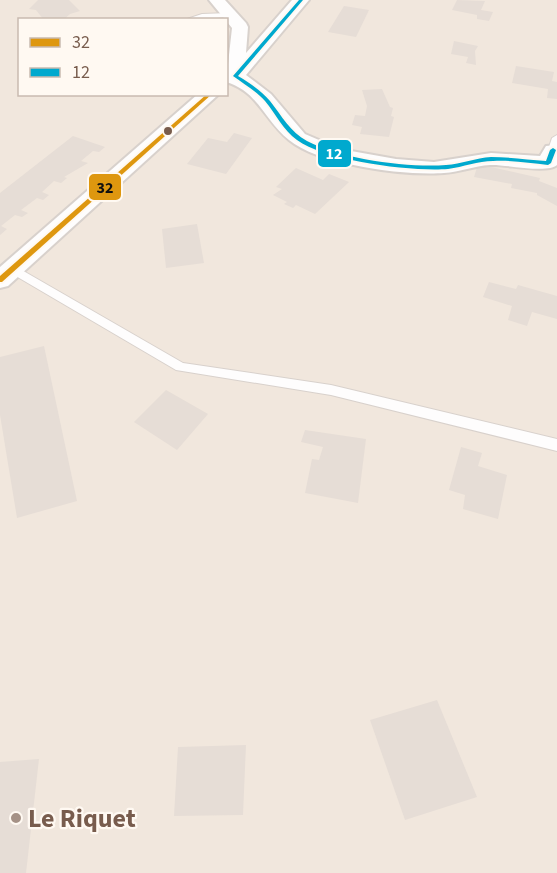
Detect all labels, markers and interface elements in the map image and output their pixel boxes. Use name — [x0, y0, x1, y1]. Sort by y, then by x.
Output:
legend — [18, 18, 228, 96]
text: 32 — [72, 30, 90, 55]
text: 12 — [72, 60, 90, 85]
unlabelled marker — [162, 125, 174, 137]
line badge: 12 — [317, 139, 352, 168]
text: 12 — [326, 143, 342, 165]
line badge: 32 — [88, 173, 122, 201]
text: 32 — [97, 177, 113, 199]
place label: Le Riquet — [28, 800, 136, 837]
marker: Le Riquet — [9, 811, 23, 825]

